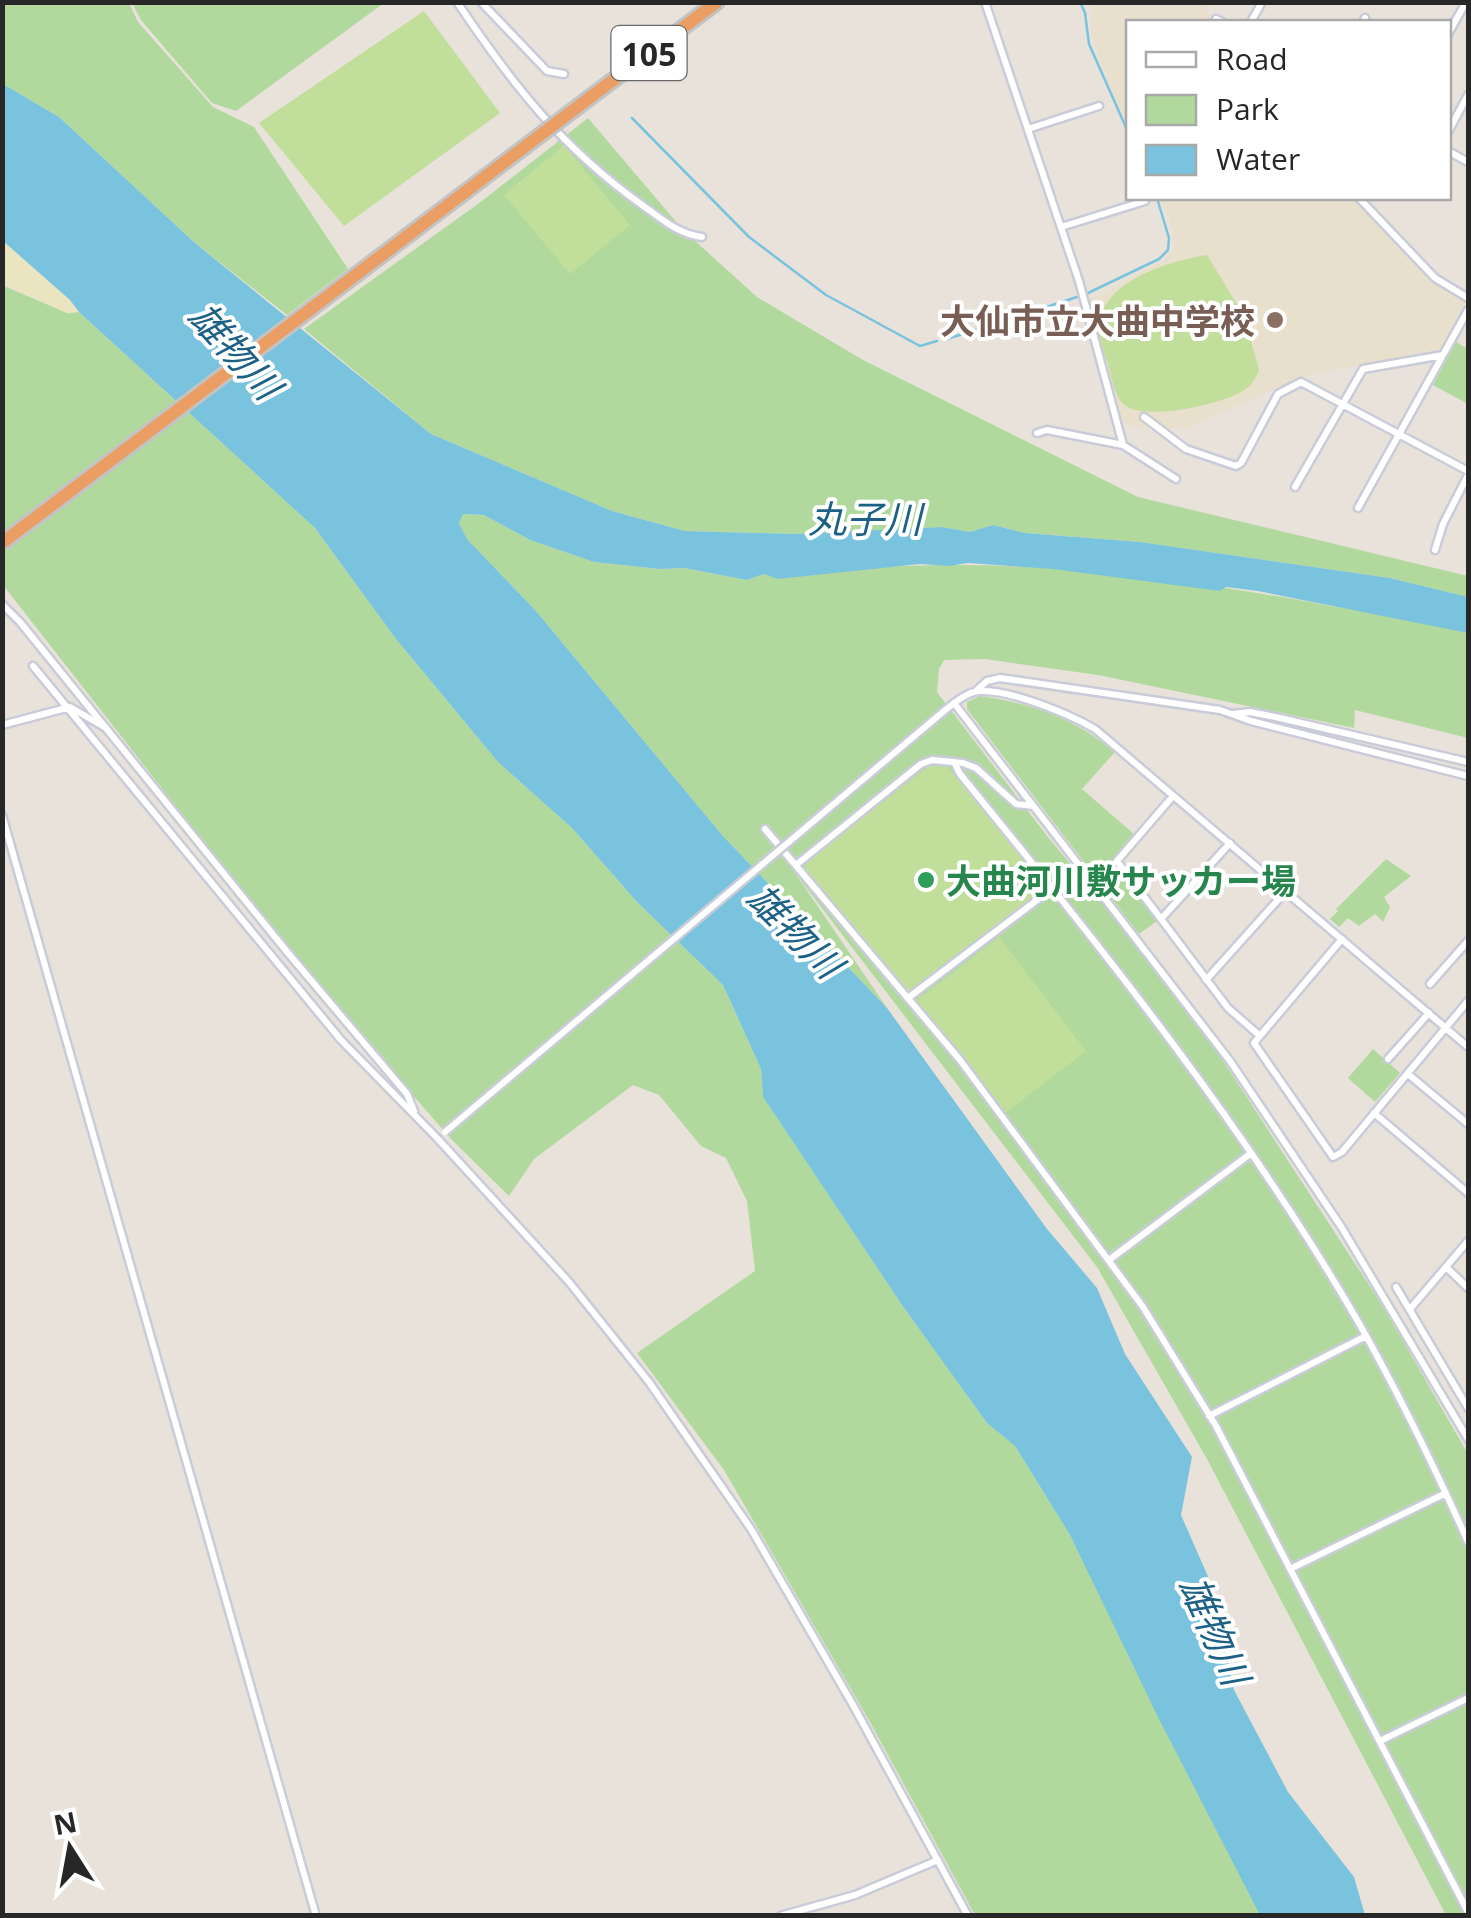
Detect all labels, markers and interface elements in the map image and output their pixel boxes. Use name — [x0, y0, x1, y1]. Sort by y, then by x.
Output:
legend — [1126, 20, 1451, 200]
road number: 105 — [612, 26, 686, 80]
text: Road — [1216, 38, 1288, 79]
text: Park — [1216, 88, 1279, 129]
text: Water — [1216, 138, 1300, 179]
water label: 雄物川 — [179, 290, 296, 413]
place label: 大仙市立大曲中学校 — [940, 297, 1255, 344]
marker: 大仙市立大曲中学校 — [1264, 309, 1286, 331]
water label: 丸子川 — [808, 492, 926, 544]
place label: 大曲河川敷サッカー場 — [946, 857, 1296, 904]
marker: 大曲河川敷サッカー場 — [915, 869, 937, 891]
water label: 雄物川 — [737, 871, 858, 992]
water label: 雄物川 — [1169, 1567, 1265, 1696]
north arrow — [20, 1798, 120, 1898]
text: N — [50, 1802, 80, 1843]

